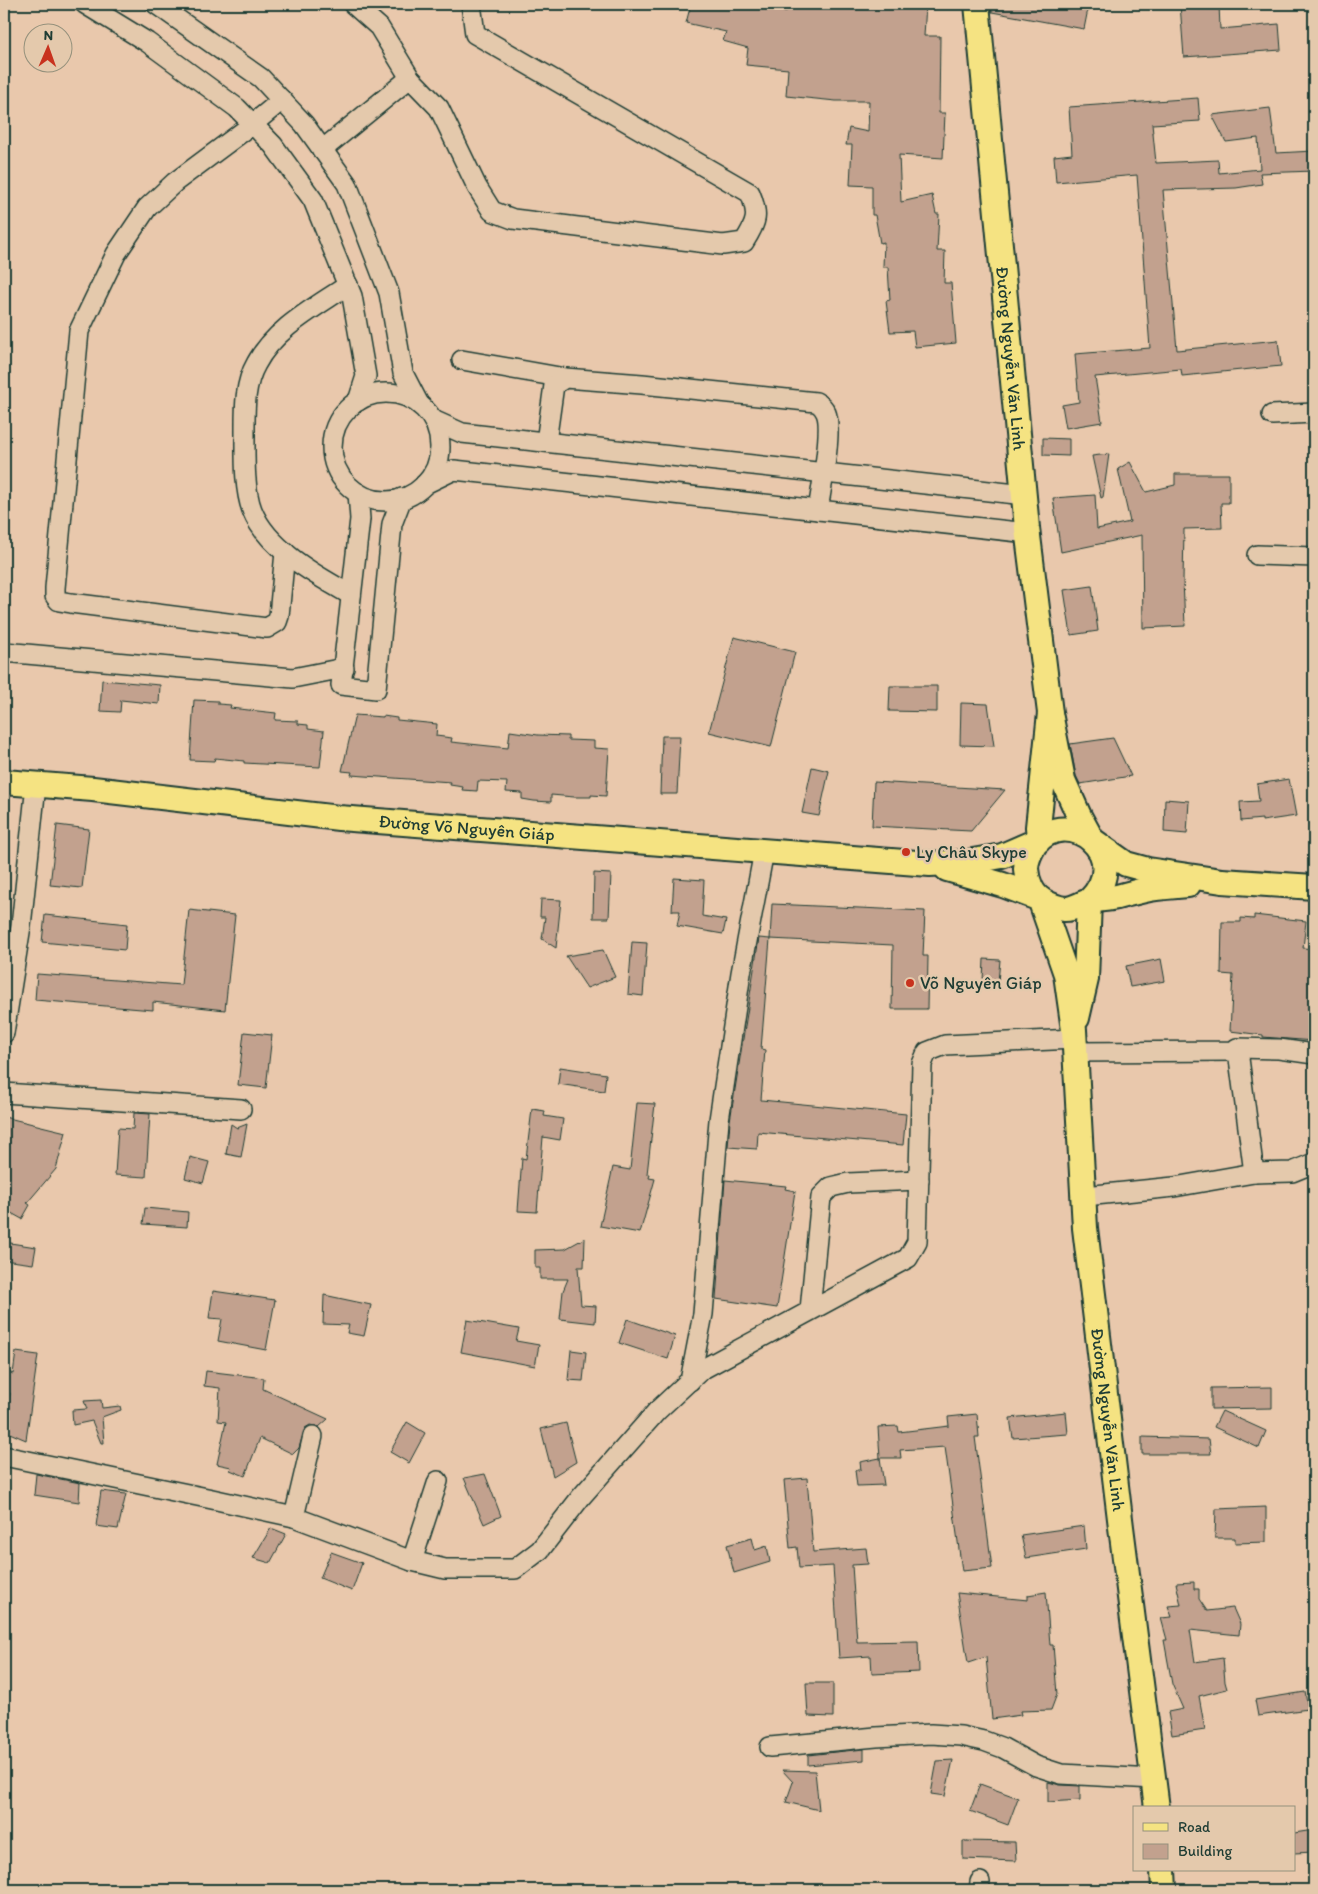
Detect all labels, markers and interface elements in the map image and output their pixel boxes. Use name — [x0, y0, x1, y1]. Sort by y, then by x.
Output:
north arrow — [22, 22, 72, 72]
text: N — [43, 27, 53, 44]
street label: Đường Nguyễn Văn Linh — [991, 265, 1031, 452]
street label: Đường Võ Nguyên Giáp — [378, 810, 556, 846]
place label: Ly Châu Skype — [916, 841, 1027, 863]
marker: Ly Châu Skype — [900, 846, 912, 858]
place label: Võ Nguyên Giáp — [920, 972, 1042, 994]
marker: Võ Nguyên Giáp — [904, 977, 916, 989]
street label: Đường Nguyễn Văn Linh — [1086, 1327, 1130, 1513]
legend — [1133, 1806, 1296, 1872]
text: Road — [1178, 1818, 1211, 1836]
text: Building — [1178, 1842, 1232, 1860]

